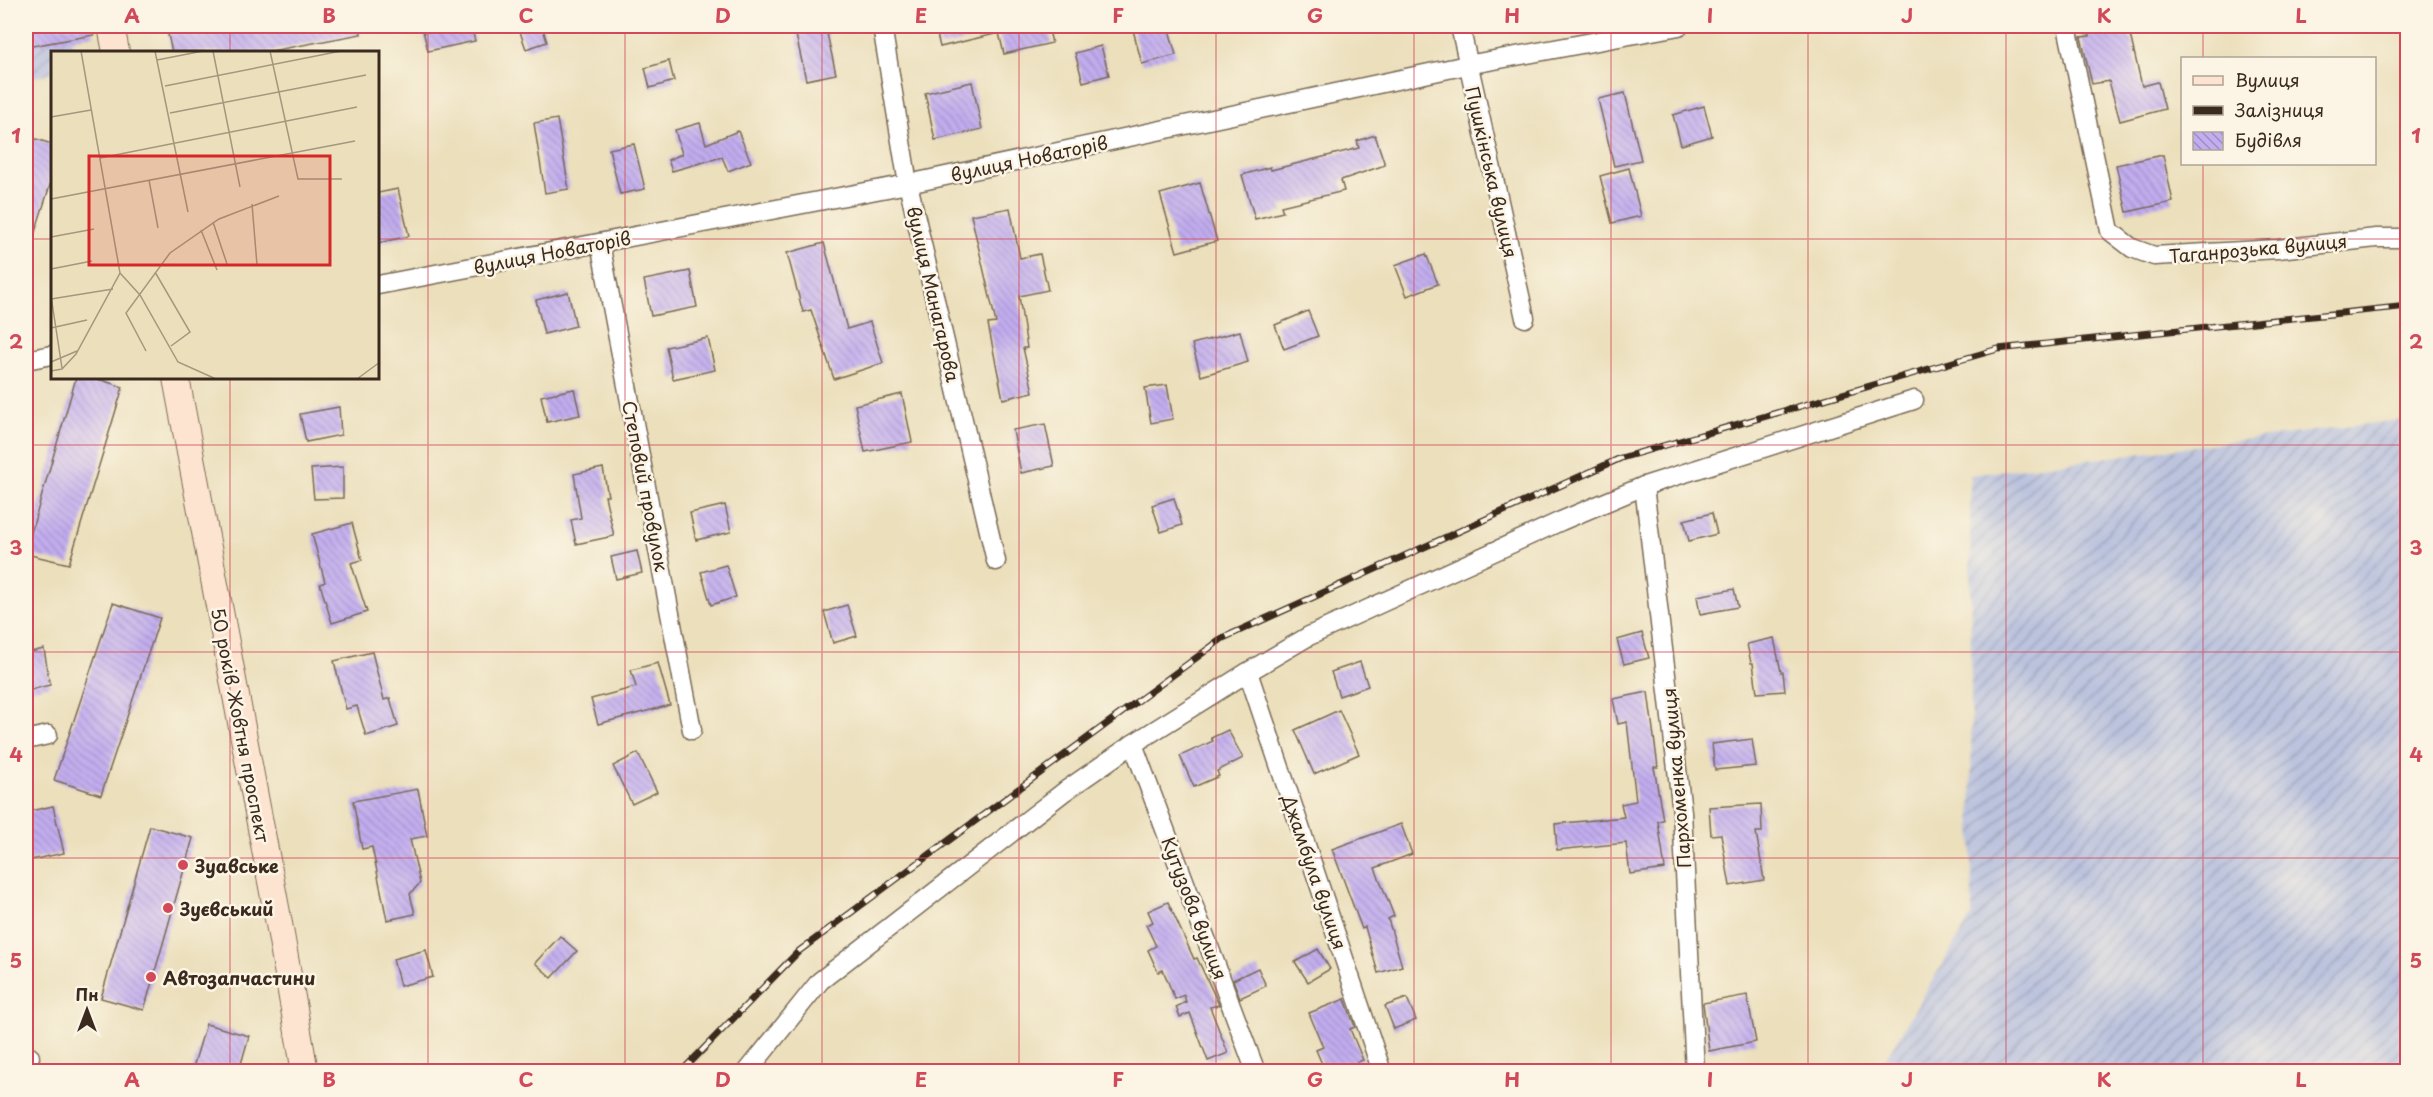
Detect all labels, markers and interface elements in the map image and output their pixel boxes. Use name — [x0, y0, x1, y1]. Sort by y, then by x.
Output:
text: A — [124, 0, 140, 30]
text: B — [322, 0, 336, 30]
text: C — [518, 0, 534, 30]
text: D — [715, 0, 731, 30]
text: E — [915, 0, 927, 30]
text: F — [1112, 0, 1124, 30]
text: G — [1307, 0, 1323, 30]
text: H — [1504, 0, 1520, 30]
text: I — [1707, 0, 1713, 30]
text: J — [1901, 0, 1913, 30]
text: K — [2097, 0, 2112, 30]
text: L — [2295, 0, 2307, 30]
inset map — [51, 51, 380, 380]
legend — [2181, 57, 2376, 165]
text: Вулиця — [2235, 66, 2300, 93]
street label: Пушкінська вулиця — [1459, 84, 1525, 260]
text: Залізниця — [2234, 96, 2324, 123]
text: 1 — [11, 120, 21, 150]
text: 1 — [2411, 120, 2421, 150]
text: Будівля — [2235, 126, 2302, 153]
street label: вулиця Новаторів — [948, 128, 1110, 188]
street label: вулиця Манагарова — [901, 204, 968, 385]
street label: вулиця Новаторів — [471, 223, 633, 281]
street label: Таганрозька вулиця — [2168, 227, 2348, 269]
text: 2 — [9, 326, 23, 356]
text: 2 — [2409, 326, 2423, 356]
street label: Степовий провулок — [616, 398, 676, 574]
text: 3 — [9, 532, 23, 562]
text: 3 — [2409, 532, 2423, 562]
street label: 50 років Жовтня проспект — [205, 605, 277, 845]
street label: Пархоменка вулиця — [1655, 687, 1697, 869]
text: 4 — [9, 739, 23, 769]
text: 4 — [2409, 739, 2423, 769]
street label: Джамбула вулиця — [1276, 790, 1354, 953]
street label: Кутузова вулиця — [1155, 833, 1235, 983]
place label: Зуавське — [194, 852, 279, 879]
marker: Зуавське — [176, 858, 190, 872]
place label: Зуєвський — [179, 895, 274, 922]
marker: Зуєвський — [161, 901, 175, 915]
text: 5 — [10, 945, 22, 975]
text: 5 — [2410, 945, 2422, 975]
place label: Автозапчастини — [163, 964, 316, 991]
marker: Автозапчастини — [144, 970, 158, 984]
north arrow — [57, 980, 117, 1040]
text: Пн — [75, 982, 99, 1006]
text: A — [124, 1064, 140, 1094]
text: B — [322, 1064, 336, 1094]
text: C — [518, 1064, 534, 1094]
text: D — [715, 1064, 731, 1094]
text: E — [915, 1064, 927, 1094]
text: F — [1112, 1064, 1124, 1094]
text: G — [1307, 1064, 1323, 1094]
text: H — [1504, 1064, 1520, 1094]
text: I — [1707, 1064, 1713, 1094]
text: J — [1901, 1064, 1913, 1094]
text: K — [2097, 1064, 2112, 1094]
text: L — [2295, 1064, 2307, 1094]

